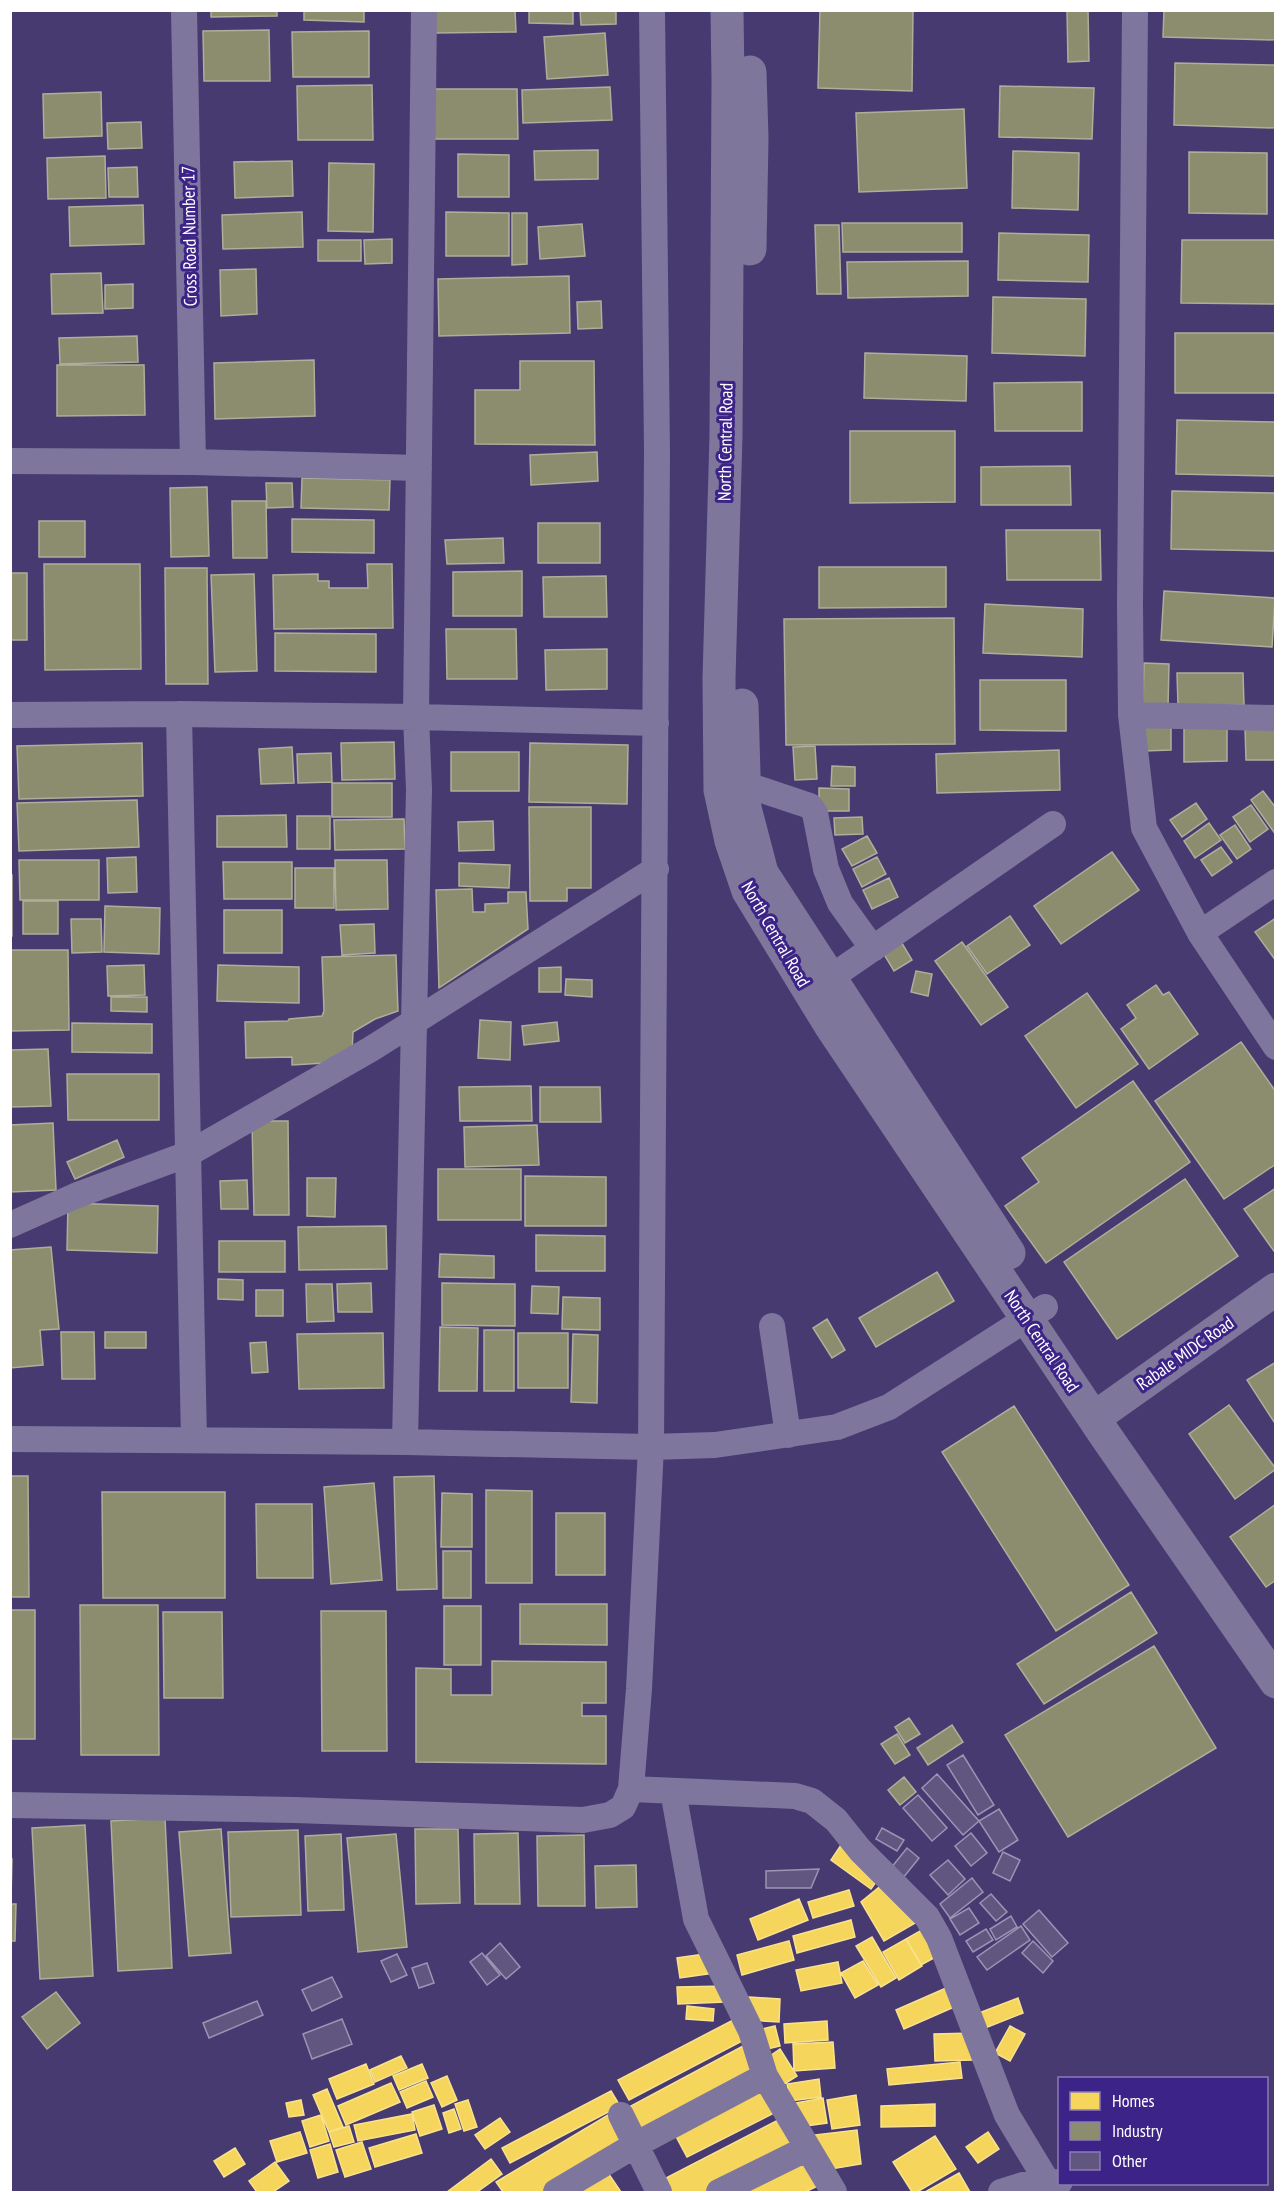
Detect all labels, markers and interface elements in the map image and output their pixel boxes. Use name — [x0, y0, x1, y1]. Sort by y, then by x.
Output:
street label: Cross Road Number 17 — [176, 165, 202, 307]
street label: North Central Road — [712, 383, 738, 501]
street label: North Central Road — [736, 877, 816, 991]
street label: North Central Road — [999, 1285, 1085, 1397]
street label: Rabale MIDC Road — [1132, 1311, 1238, 1395]
legend — [1058, 2077, 1268, 2185]
text: Homes — [1112, 2089, 1155, 2112]
text: Industry — [1112, 2119, 1163, 2142]
text: Other — [1112, 2149, 1147, 2172]

